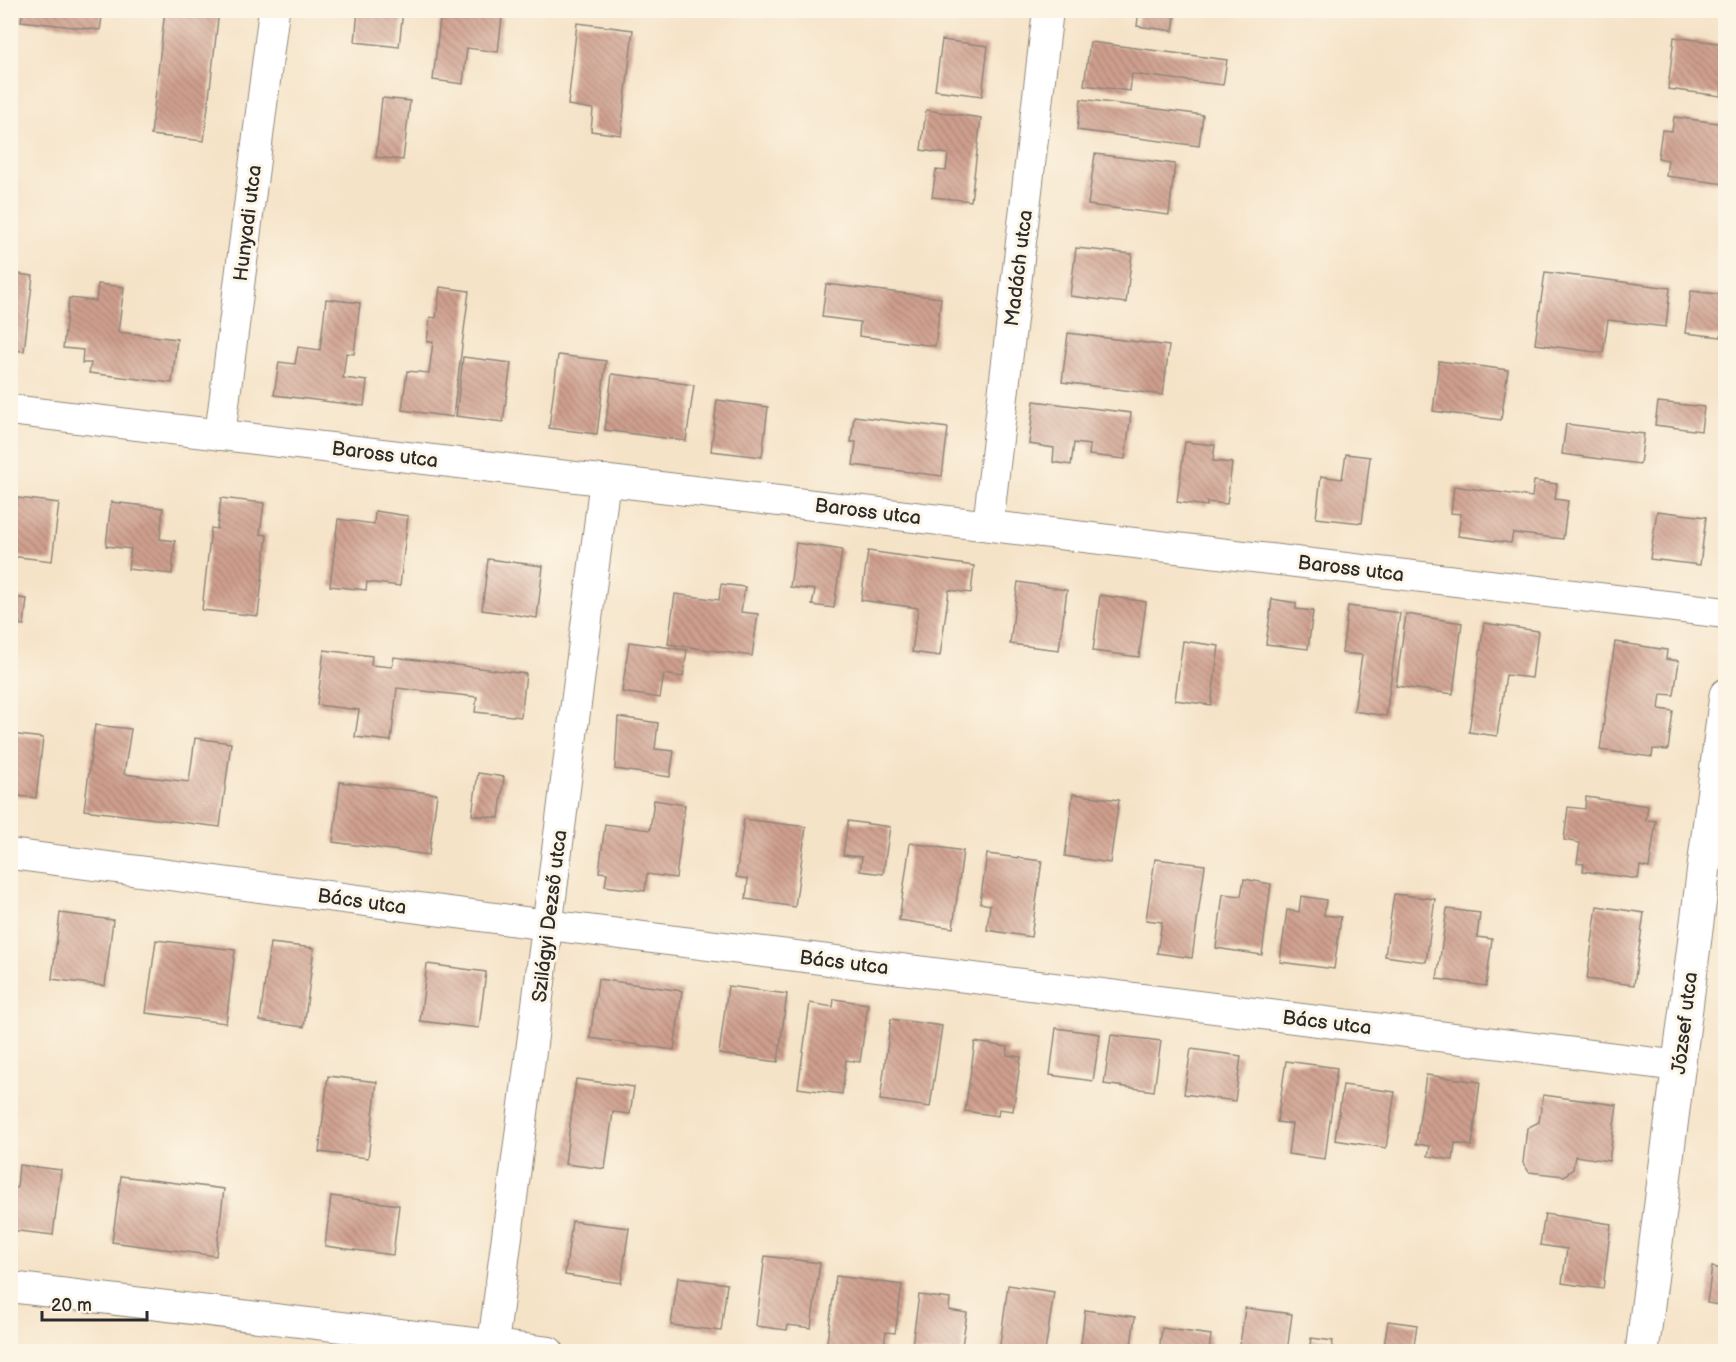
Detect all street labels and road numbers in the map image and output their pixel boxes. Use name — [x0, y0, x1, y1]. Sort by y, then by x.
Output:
street label: Hunyadi utca — [229, 164, 267, 283]
street label: Madách utca — [1000, 209, 1038, 328]
street label: Baross utca — [330, 437, 439, 473]
street label: Baross utca — [813, 494, 922, 530]
street label: Baross utca — [1296, 551, 1405, 587]
street label: Szilágyi Dezső utca — [528, 829, 572, 1004]
street label: Bács utca — [316, 884, 408, 920]
street label: Bács utca — [798, 946, 890, 980]
street label: József utca — [1667, 971, 1703, 1076]
street label: Bács utca — [1281, 1006, 1373, 1040]

